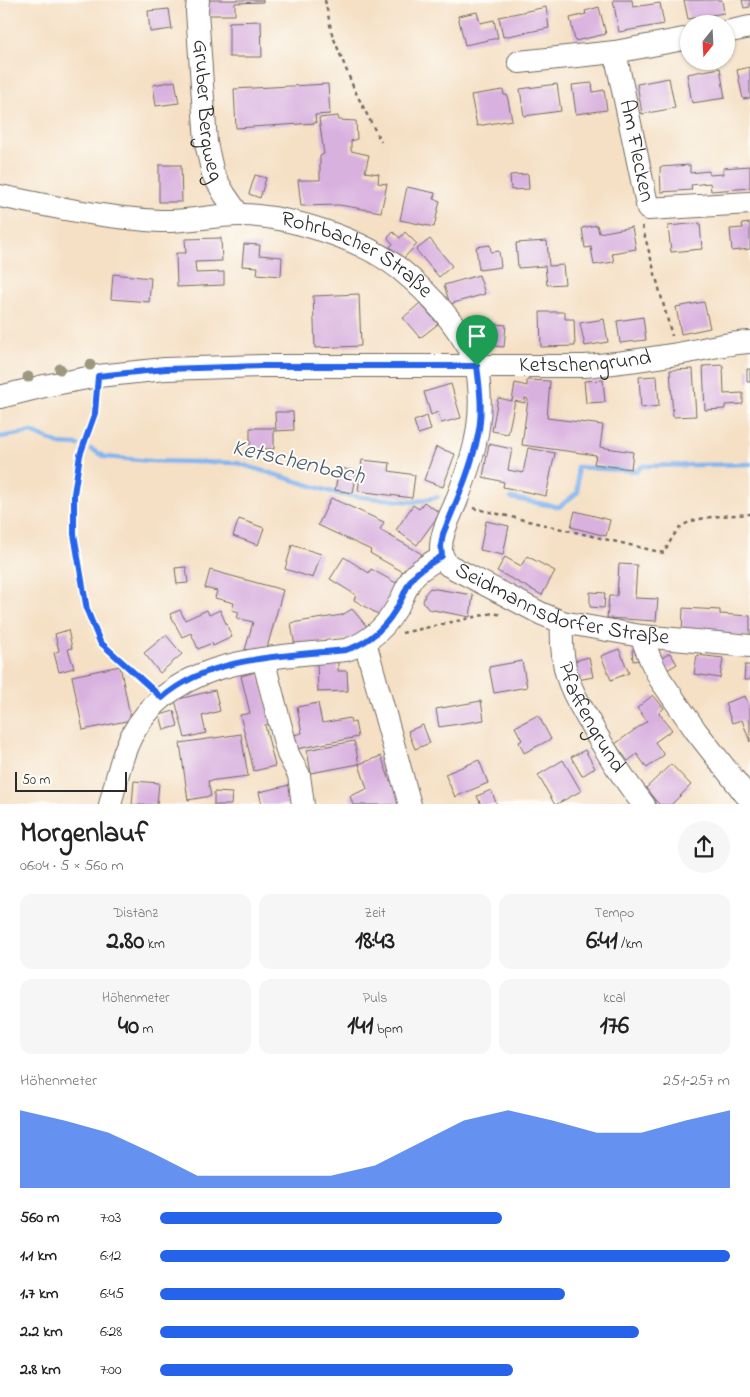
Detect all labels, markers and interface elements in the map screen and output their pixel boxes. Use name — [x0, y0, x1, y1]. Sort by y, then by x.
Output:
north arrow — [680, 15, 735, 70]
map controls — [680, 15, 735, 70]
street label: Gruber Bergweg — [183, 39, 230, 189]
street label: Am Flecken — [609, 97, 662, 205]
street label: Rohrbacher Straße — [278, 204, 440, 306]
pin — [456, 315, 498, 366]
icon: arrive — [463, 322, 491, 350]
street label: Ketschengrund — [519, 342, 653, 382]
water label: Ketschenbach — [228, 431, 368, 495]
street label: Seidmannsdorfer Straße — [449, 555, 671, 655]
street label: Pfaffengrund — [548, 659, 633, 780]
scale bar — [15, 769, 128, 793]
text: 50 m — [22, 770, 50, 791]
text: Morgenlauf — [20, 814, 148, 855]
button: share — [678, 821, 730, 873]
text: 06:04 · 5 × 560 m — [20, 854, 124, 878]
text: Distanz — [113, 903, 158, 924]
text: Zeit — [364, 903, 386, 924]
text: Tempo — [594, 903, 634, 924]
text: 2.80 — [107, 924, 144, 960]
text: 18:43 — [355, 924, 395, 960]
text: 6:41 — [586, 924, 618, 960]
text: km — [144, 934, 165, 955]
text: /km — [618, 934, 642, 955]
text: Höhenmeter — [102, 988, 169, 1009]
text: Puls — [363, 988, 387, 1009]
text: kcal — [603, 988, 625, 1009]
text: 40 — [118, 1009, 139, 1045]
text: 141 — [347, 1009, 373, 1045]
text: 176 — [600, 1009, 629, 1045]
text: m — [139, 1019, 153, 1040]
text: bpm — [373, 1019, 403, 1040]
text: Höhenmeter — [20, 1069, 97, 1093]
text: 251–257 m — [663, 1069, 730, 1093]
text: 560 m — [20, 1206, 60, 1230]
text: 7:03 — [100, 1206, 121, 1230]
text: 1.1 km — [20, 1244, 57, 1268]
text: 6:12 — [100, 1244, 121, 1268]
text: 1.7 km — [20, 1282, 58, 1306]
text: 6:45 — [100, 1282, 124, 1306]
text: 2.2 km — [20, 1320, 63, 1344]
text: 6:28 — [100, 1320, 122, 1344]
text: 2.8 km — [20, 1358, 61, 1382]
text: 7:00 — [100, 1358, 122, 1382]

